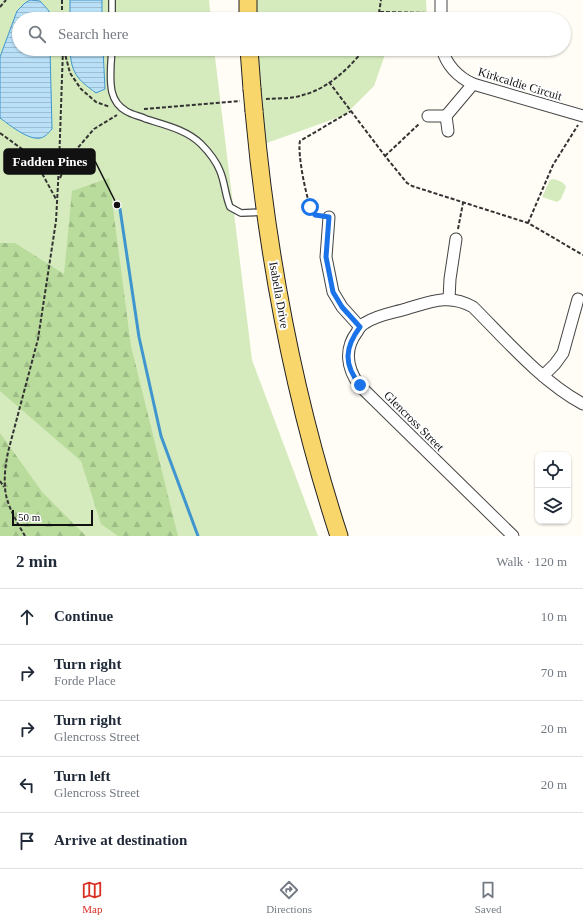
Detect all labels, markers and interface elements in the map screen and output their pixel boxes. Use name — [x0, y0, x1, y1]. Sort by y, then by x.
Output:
search box — [12, 12, 571, 56]
icon: search — [26, 23, 48, 45]
text: Search here — [58, 26, 128, 42]
street label: Kirkcaldie Circuit — [476, 65, 564, 104]
callout: Fadden Pines — [4, 149, 95, 174]
text: Fadden Pines — [13, 154, 87, 169]
route start — [301, 198, 319, 216]
street label: Isabella Drive — [266, 260, 292, 330]
route end — [351, 376, 369, 394]
street label: Glencross Street — [381, 388, 447, 454]
map controls — [535, 452, 571, 524]
button: locate — [535, 452, 571, 488]
button: layers — [535, 488, 571, 524]
scale bar — [12, 508, 93, 527]
text: 50 m — [18, 511, 40, 523]
text: 2 min — [16, 552, 57, 571]
text: Walk · 120 m — [496, 554, 567, 569]
icon: ahead — [16, 606, 38, 628]
text: Continue — [54, 608, 113, 624]
text: 10 m — [541, 609, 567, 624]
text: Turn right — [54, 656, 121, 672]
icon: right — [16, 662, 38, 684]
text: 70 m — [541, 665, 567, 680]
text: Forde Place — [54, 673, 116, 688]
text: Turn right — [54, 712, 121, 728]
icon: right — [16, 718, 38, 740]
text: 20 m — [541, 721, 567, 736]
text: Glencross Street — [54, 729, 140, 744]
text: Turn left — [54, 768, 111, 784]
icon: left — [16, 774, 38, 796]
text: 20 m — [541, 777, 567, 792]
text: Glencross Street — [54, 785, 140, 800]
icon: arrive — [16, 830, 38, 852]
text: Arrive at destination — [54, 832, 187, 848]
tab: Map — [81, 879, 103, 915]
tab: Directions — [266, 879, 312, 915]
tab: Saved — [475, 879, 502, 915]

